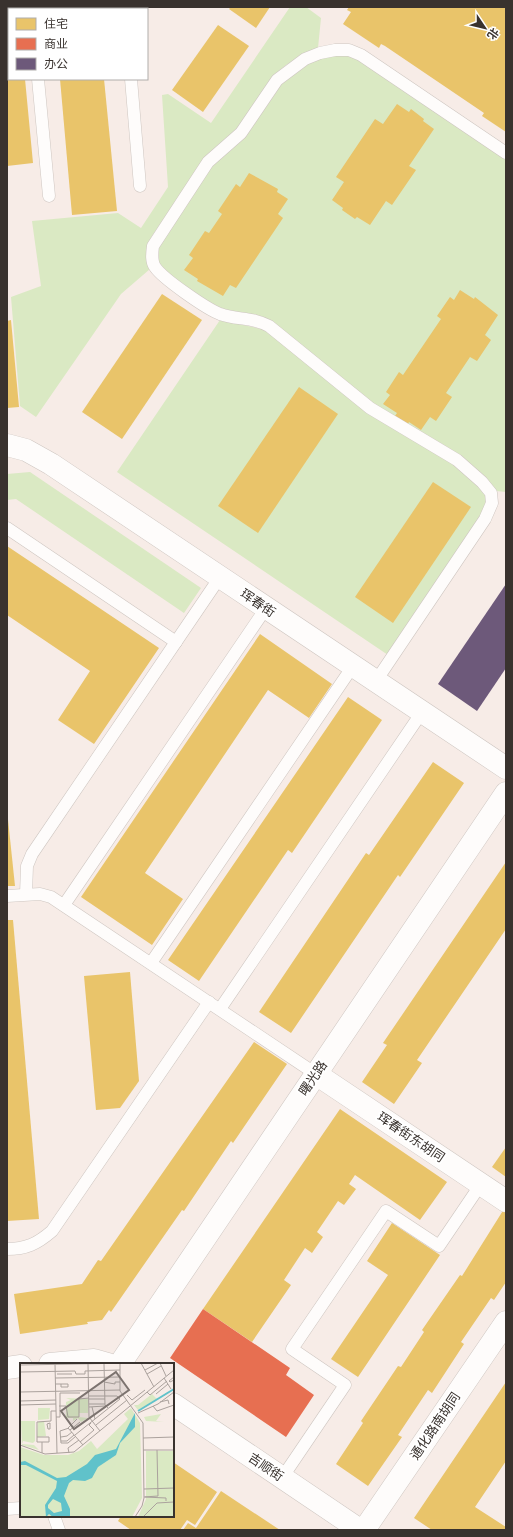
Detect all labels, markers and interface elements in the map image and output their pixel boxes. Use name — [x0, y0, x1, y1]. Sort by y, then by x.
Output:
legend — [8, 8, 148, 80]
north arrow — [465, 8, 505, 48]
text: 住宅 — [44, 17, 68, 31]
text: 北 — [485, 26, 501, 42]
text: 商业 — [44, 37, 68, 51]
text: 办公 — [44, 57, 68, 71]
street label: 珲春街 — [238, 586, 278, 620]
street label: 曙光路 — [296, 1058, 330, 1098]
street label: 珲春街东胡同 — [374, 1109, 448, 1165]
inset map — [20, 1363, 174, 1517]
street label: 通化路南胡同 — [407, 1389, 463, 1463]
street label: 吉顺街 — [246, 1450, 286, 1484]

